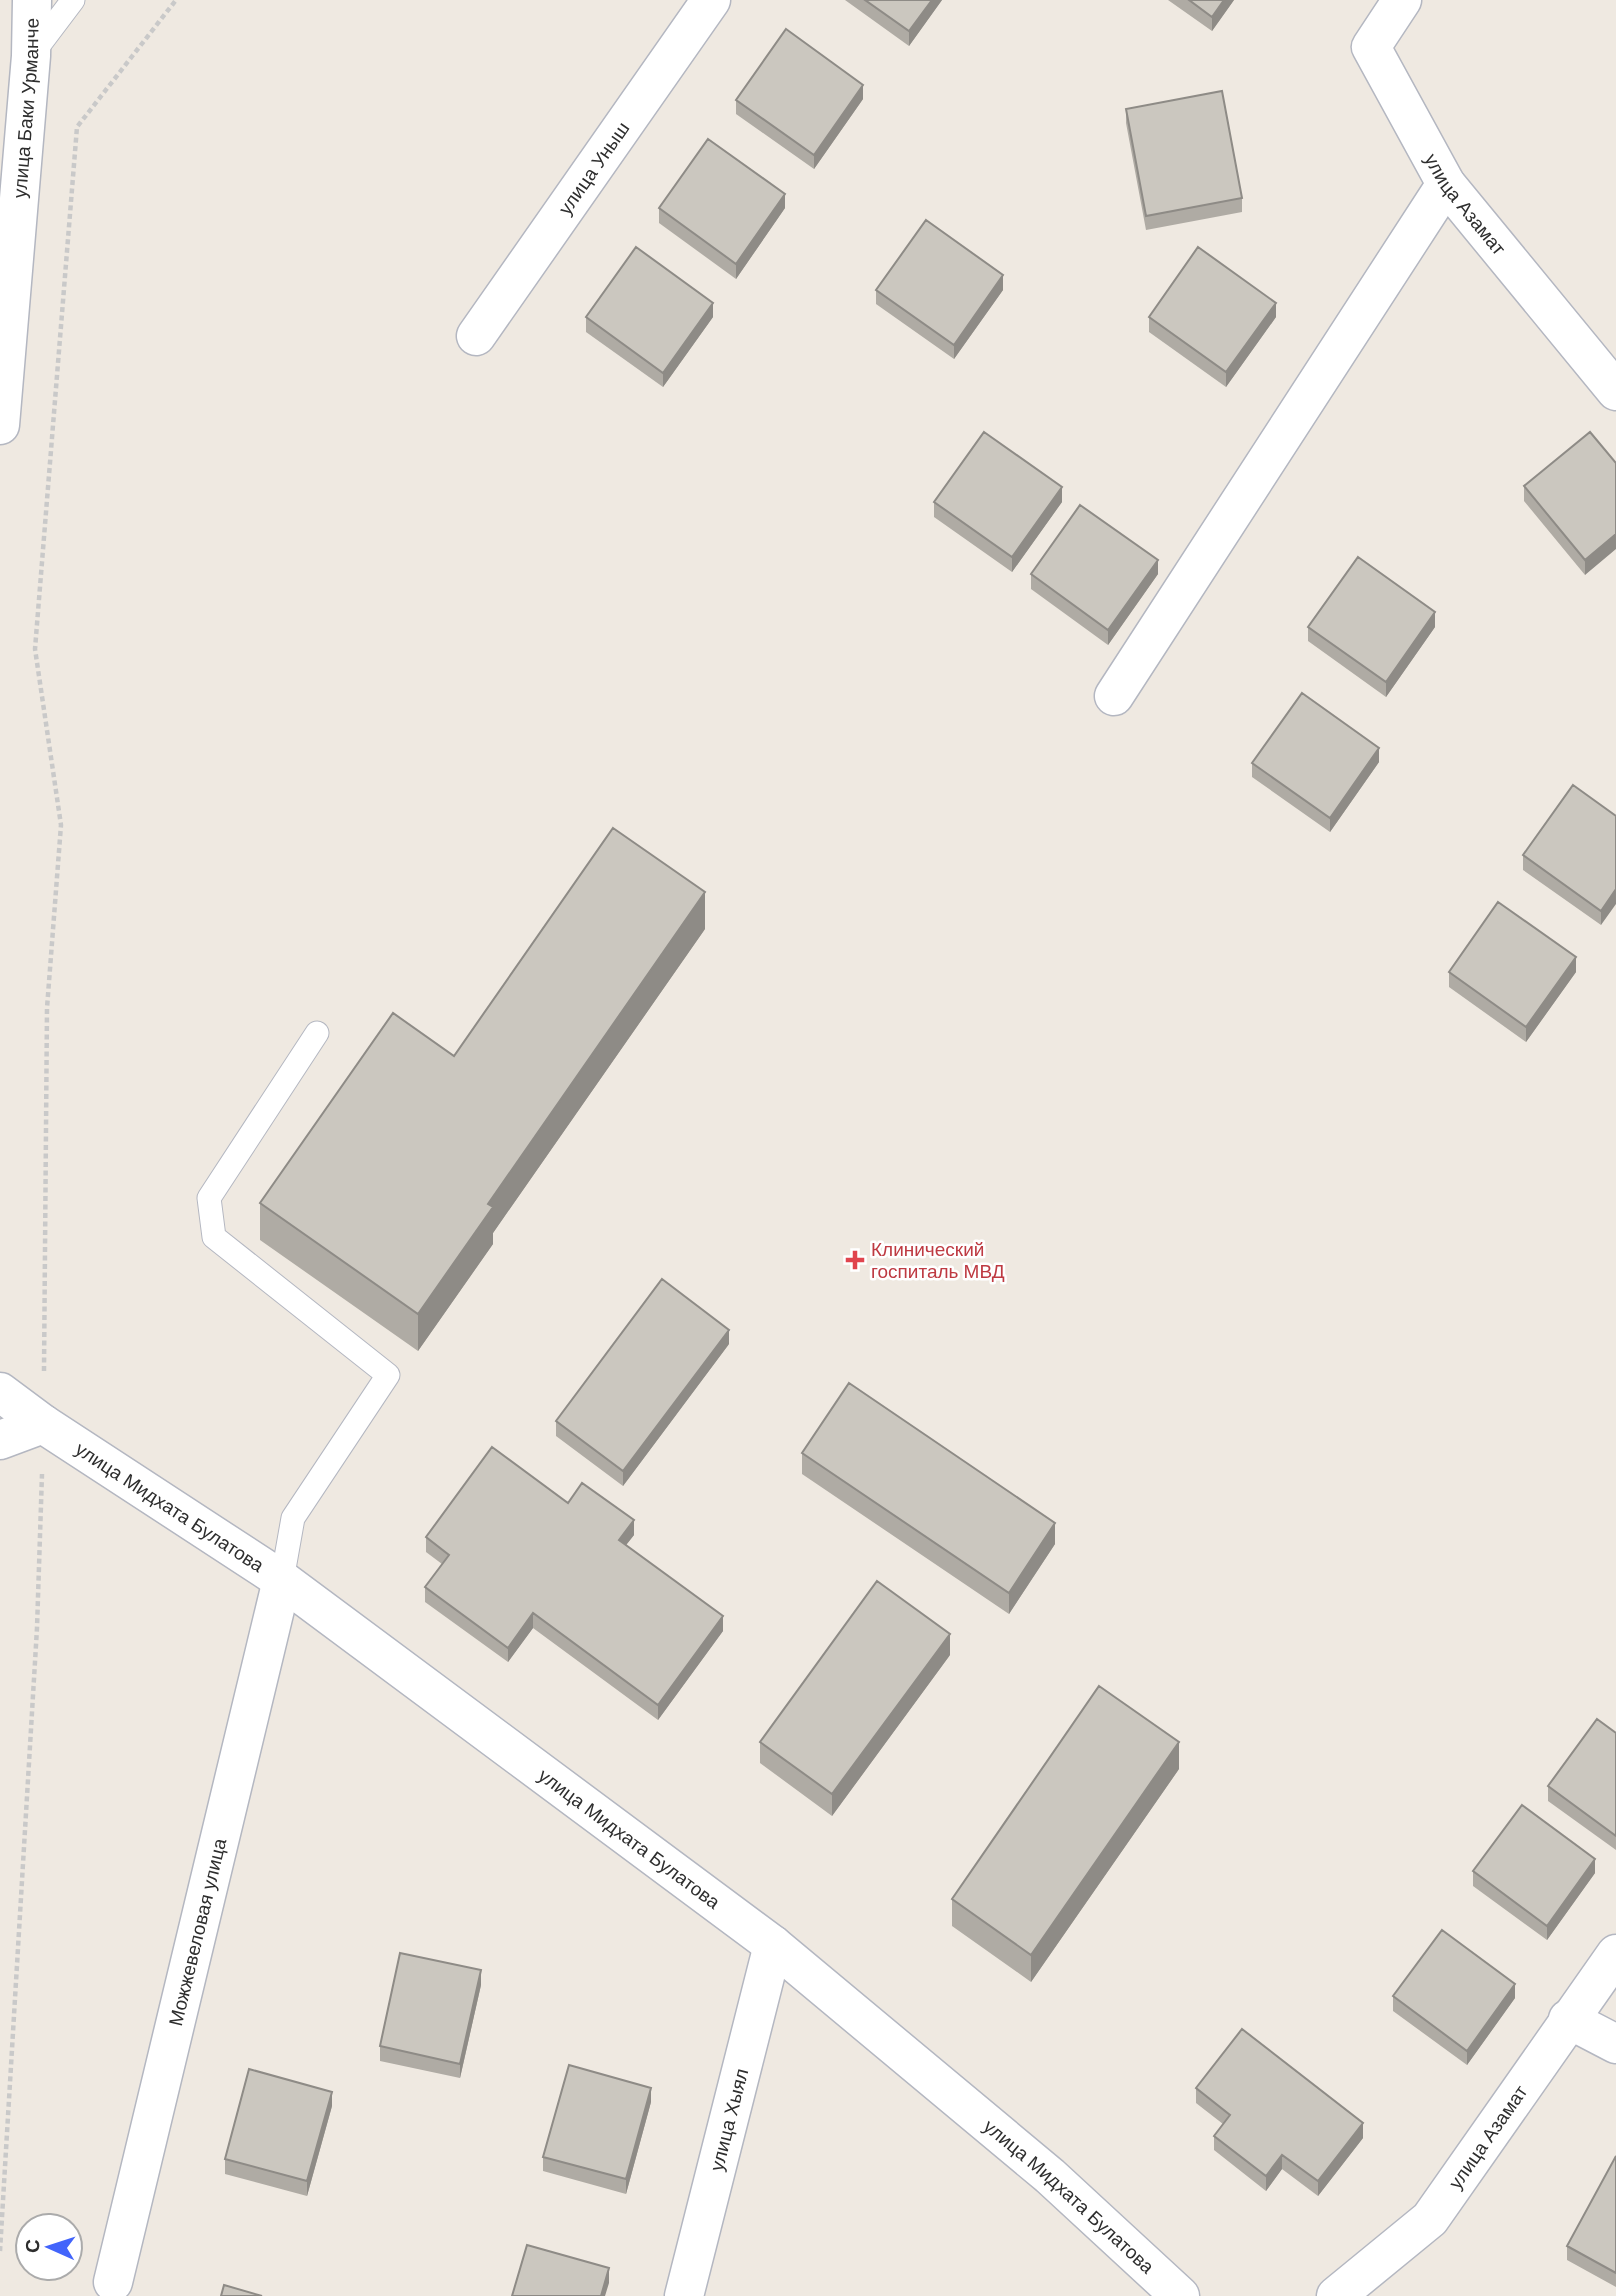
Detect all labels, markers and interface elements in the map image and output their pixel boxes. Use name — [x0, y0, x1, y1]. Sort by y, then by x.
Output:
street label: улица Баки Урманче — [7, 18, 45, 199]
street label: улица Уныш — [553, 117, 635, 220]
street label: улица Азамат — [1419, 149, 1511, 261]
place label: Клинический госпиталь МВД — [871, 1237, 1005, 1284]
marker: Клинический госпиталь МВД — [845, 1250, 865, 1270]
street label: улица Мидхата Булатова — [70, 1436, 269, 1578]
street label: улица Мидхата Булатова — [533, 1763, 725, 1915]
street label: Можжевеловая улица — [163, 1835, 232, 2028]
street label: улица Хыял — [704, 2066, 754, 2174]
street label: улица Азамат — [1443, 2080, 1533, 2194]
street label: улица Мидхата Булатова — [978, 2114, 1160, 2279]
north arrow — [14, 2212, 84, 2282]
text: С — [20, 2238, 45, 2254]

